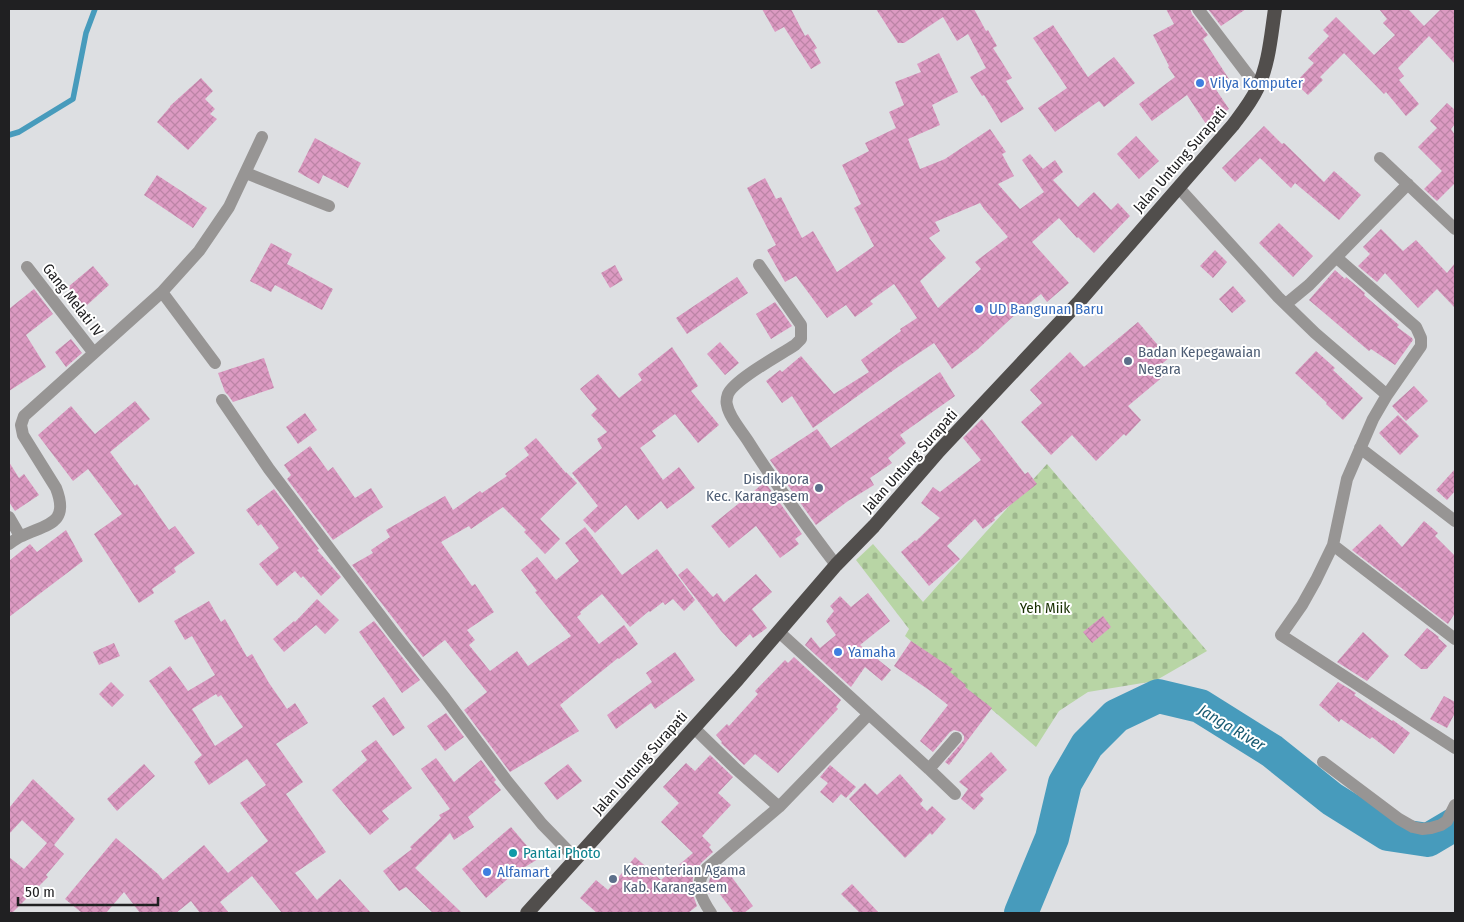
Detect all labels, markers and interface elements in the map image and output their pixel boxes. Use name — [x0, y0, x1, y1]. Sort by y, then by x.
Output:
place label: Vilya Komputer — [1210, 74, 1304, 92]
marker: Vilya Komputer — [1194, 77, 1206, 89]
street label: Jalan Untung Surapati — [1130, 104, 1230, 216]
street label: Gang Melati IV — [39, 260, 107, 340]
place label: UD Bangunan Baru — [989, 300, 1104, 318]
marker: UD Bangunan Baru — [973, 303, 985, 315]
place label: Badan Kepegawaian Negara — [1138, 343, 1261, 378]
marker: Badan Kepegawaian Negara — [1122, 355, 1134, 367]
street label: Jalan Untung Surapati — [859, 405, 961, 517]
place label: Disdikpora Kec. Karangasem — [706, 470, 809, 505]
marker: Disdikpora Kec. Karangasem — [813, 482, 825, 494]
park label: Yeh Miik — [1020, 599, 1070, 617]
place label: Yamaha — [848, 643, 896, 661]
marker: Yamaha — [832, 646, 844, 658]
water label: Janga River — [1194, 700, 1269, 755]
street label: Jalan Untung Surapati — [589, 707, 691, 819]
place label: Pantai Photo — [523, 844, 601, 862]
marker: Pantai Photo — [507, 847, 519, 859]
place label: Kementerian Agama Kab. Karangasem — [623, 861, 746, 896]
place label: Alfamart — [497, 863, 550, 881]
marker: Alfamart — [481, 866, 493, 878]
marker: Kementerian Agama Kab. Karangasem — [607, 873, 619, 885]
scale bar — [18, 874, 158, 906]
text: 50 m — [25, 883, 55, 901]

